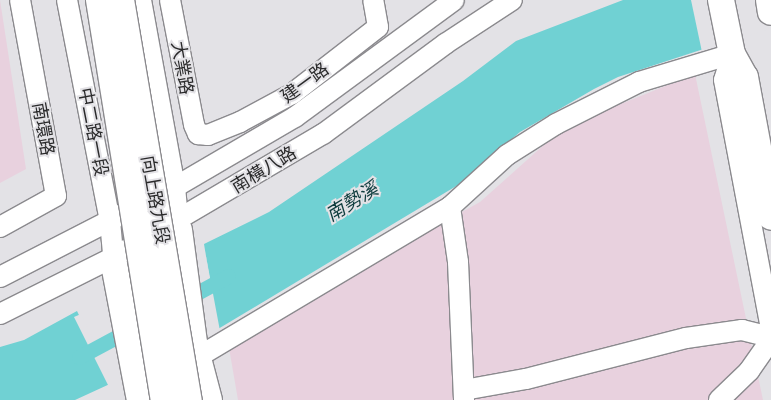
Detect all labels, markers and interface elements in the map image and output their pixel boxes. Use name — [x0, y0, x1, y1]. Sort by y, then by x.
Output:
street label: 大業路 — [167, 40, 197, 96]
street label: 建一路 — [277, 58, 333, 108]
street label: 中二路一段 — [74, 86, 112, 178]
street label: 南環路 — [28, 101, 58, 157]
street label: 南橫八路 — [228, 142, 300, 198]
street label: 向上路九段 — [137, 154, 173, 246]
water label: 南勢溪 — [322, 178, 382, 226]

